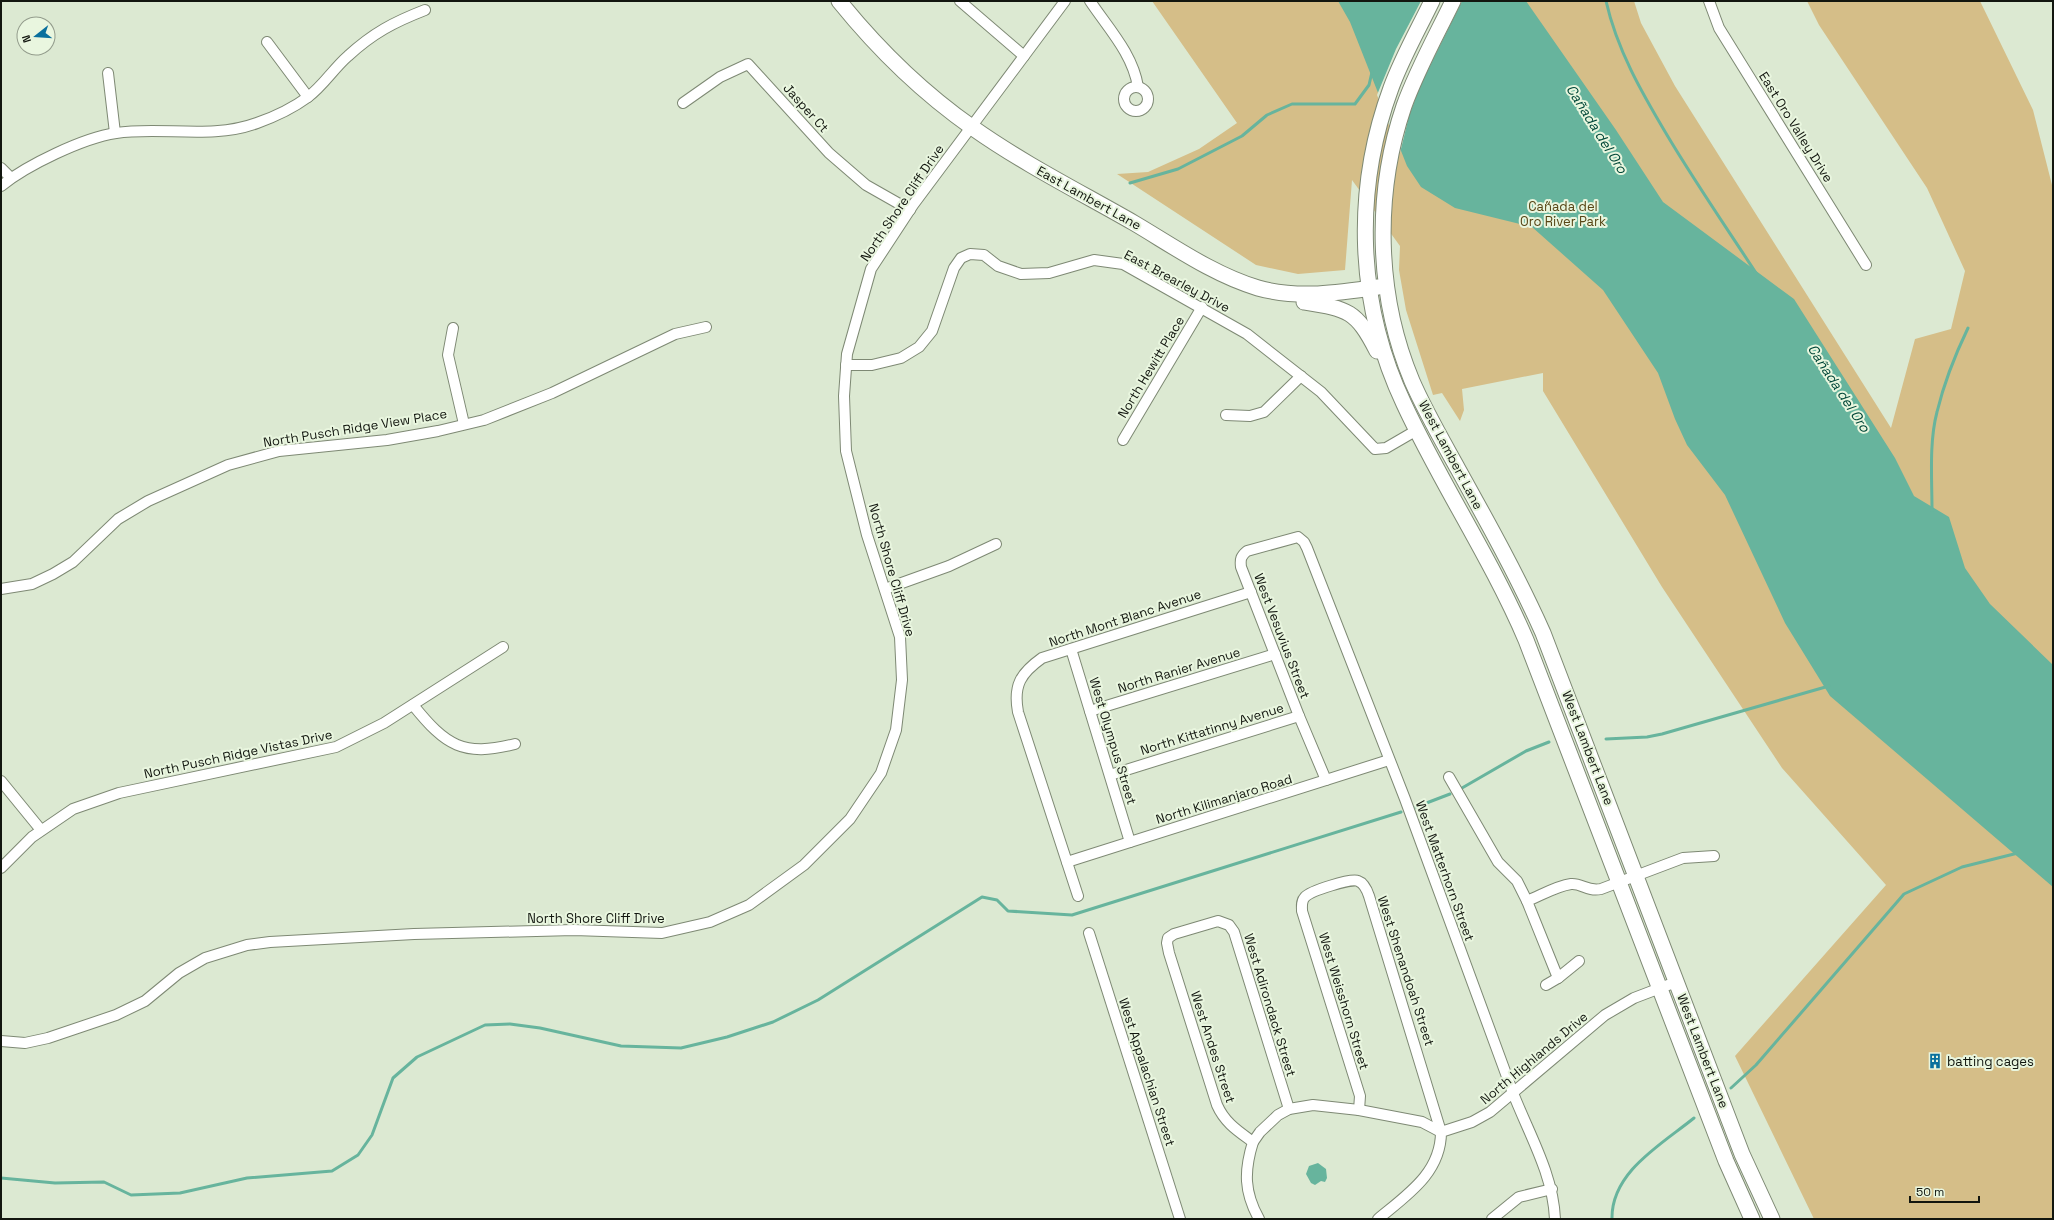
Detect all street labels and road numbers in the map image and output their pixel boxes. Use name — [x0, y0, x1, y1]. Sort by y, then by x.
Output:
street label: East Oro Valley Drive — [1755, 69, 1837, 185]
street label: Jasper Ct — [780, 80, 833, 136]
street label: North Shore Cliff Drive — [856, 141, 948, 265]
street label: East Lambert Lane — [1034, 162, 1144, 234]
street label: East Brearley Drive — [1121, 246, 1233, 316]
street label: North Hewitt Place — [1114, 313, 1188, 421]
street label: West Lambert Lane — [1415, 398, 1487, 512]
street label: North Pusch Ridge View Place — [262, 405, 448, 451]
street label: North Shore Cliff Drive — [865, 501, 919, 639]
street label: West Vesuvius Street — [1250, 571, 1314, 701]
street label: North Mont Blanc Avenue — [1047, 585, 1203, 651]
street label: North Ranier Avenue — [1116, 643, 1242, 697]
street label: West Olympus Street — [1086, 675, 1140, 807]
street label: West Lambert Lane — [1558, 688, 1618, 808]
street label: North Kittatinny Avenue — [1138, 699, 1286, 759]
street label: North Pusch Ridge Vistas Drive — [142, 726, 334, 782]
street label: North Kilimanjaro Road — [1154, 770, 1294, 828]
street label: West Matterhorn Street — [1412, 798, 1478, 944]
street label: West Shenandoah Street — [1374, 894, 1438, 1048]
street label: North Shore Cliff Drive — [527, 910, 665, 927]
street label: West Weisshorn Street — [1315, 930, 1373, 1072]
street label: West Adirondack Street — [1240, 931, 1300, 1079]
street label: West Andes Street — [1187, 989, 1239, 1105]
street label: West Lambert Lane — [1673, 991, 1733, 1111]
street label: West Appalachian Street — [1115, 996, 1179, 1148]
street label: North Highlands Drive — [1477, 1008, 1591, 1108]

